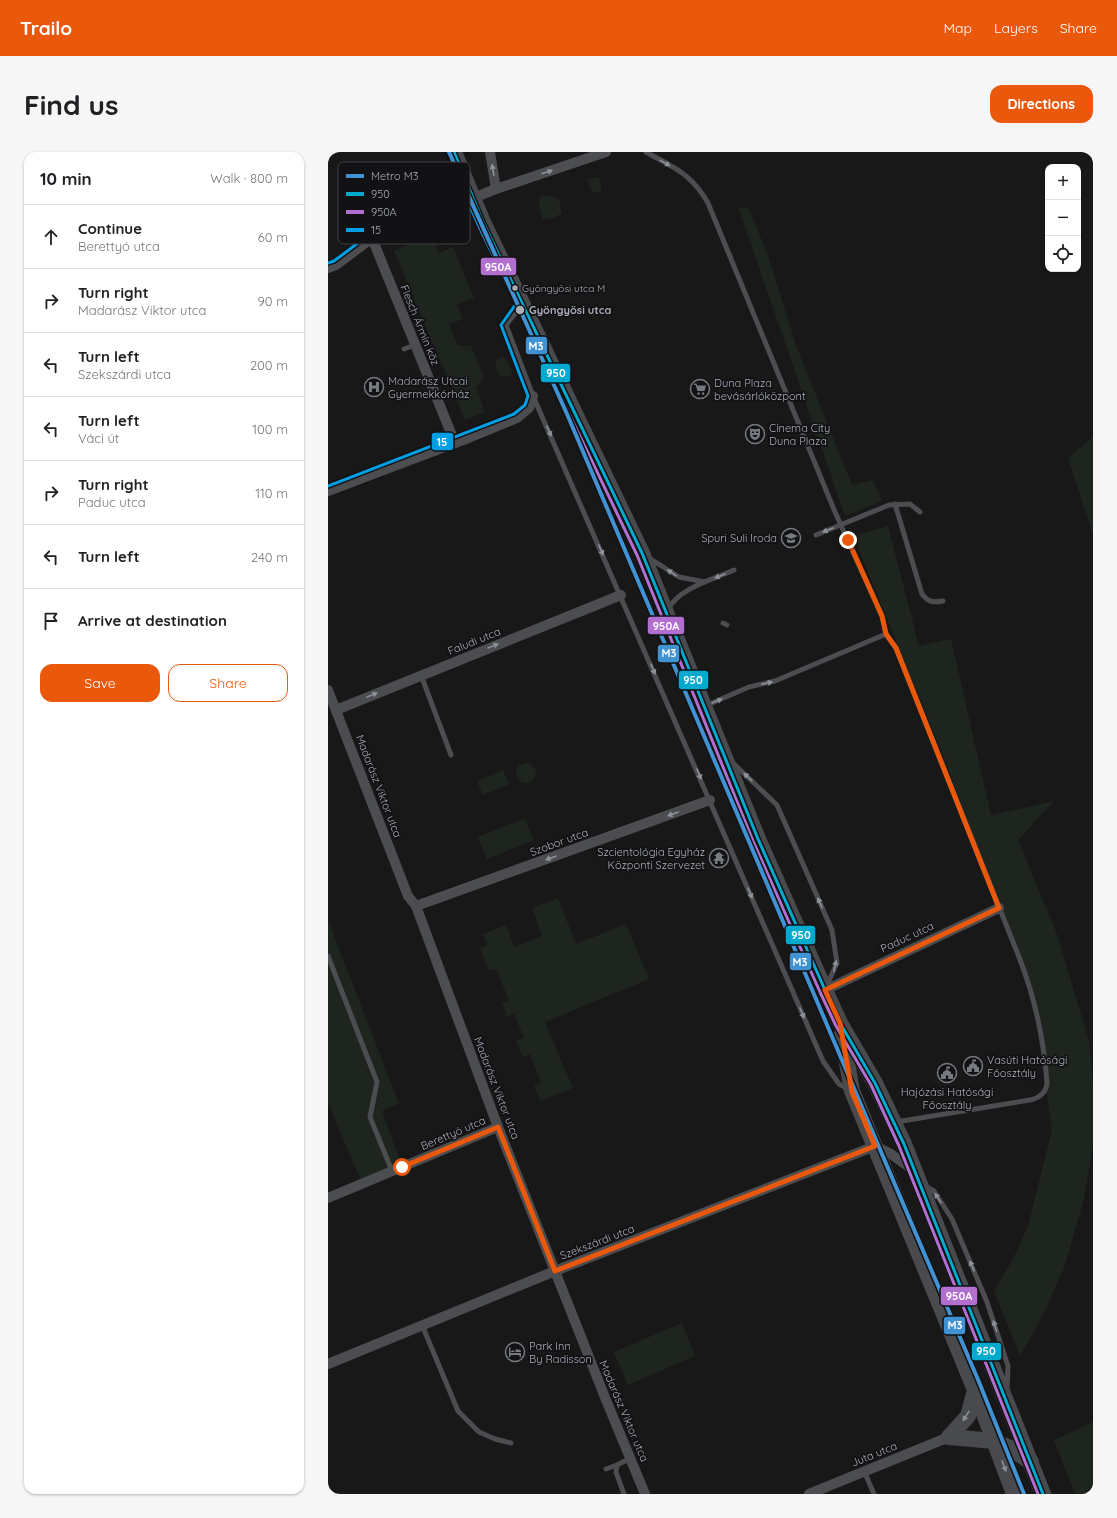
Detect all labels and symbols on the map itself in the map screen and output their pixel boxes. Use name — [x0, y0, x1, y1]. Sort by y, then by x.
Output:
one-way arrow — [659, 159, 671, 166]
legend — [338, 162, 470, 244]
one-way arrow — [490, 164, 496, 176]
one-way arrow — [541, 168, 553, 174]
text: Metro M3 — [371, 169, 419, 183]
text: 950 — [371, 187, 390, 201]
text: 950A — [371, 205, 397, 219]
text: 15 — [371, 223, 381, 237]
line badge: 950A — [480, 257, 517, 276]
text: 950A — [485, 260, 511, 274]
place label: Gyöngyösi utca M — [522, 282, 605, 295]
street label: Flesch Ármin köz — [397, 283, 443, 367]
marker: Gyöngyösi utca M — [510, 283, 520, 293]
place label: Gyöngyösi utca — [529, 303, 611, 317]
marker: Gyöngyösi utca — [514, 304, 526, 316]
line badge: M3 — [525, 336, 548, 355]
text: M3 — [529, 339, 544, 353]
line badge: 950 — [540, 363, 571, 383]
text: 950 — [546, 366, 566, 380]
place label: Madarász Utcai Gyermekkórház — [388, 374, 469, 401]
hospital icon: Madarász Utcai Gyermekkórház — [363, 376, 385, 398]
place label: Duna Plaza bevásárlóközpont — [714, 376, 806, 403]
supermarket icon: Duna Plaza bevásárlóközpont — [689, 378, 711, 400]
place label: Cinema City Duna Plaza — [769, 421, 830, 448]
theatre icon: Cinema City Duna Plaza — [744, 423, 766, 445]
one-way arrow — [546, 426, 552, 437]
line badge: 15 — [431, 432, 454, 451]
text: 15 — [437, 435, 447, 449]
school or university icon: Spuri Suli Iroda — [780, 527, 802, 549]
one-way arrow — [823, 527, 834, 533]
place label: Spuri Suli Iroda — [701, 531, 777, 545]
route end — [839, 531, 857, 549]
one-way arrow — [598, 545, 604, 556]
one-way arrow — [667, 569, 677, 577]
one-way arrow — [714, 574, 726, 580]
line badge: 950A — [647, 616, 685, 635]
text: 950A — [653, 619, 679, 633]
street label: Faludi utca — [446, 624, 502, 658]
one-way arrow — [487, 643, 499, 649]
line badge: M3 — [657, 644, 680, 663]
text: M3 — [662, 646, 677, 660]
one-way arrow — [650, 664, 656, 675]
line badge: 950 — [678, 670, 709, 690]
text: 950 — [683, 673, 703, 687]
one-way arrow — [761, 679, 773, 685]
one-way arrow — [367, 692, 378, 698]
one-way arrow — [712, 698, 723, 704]
street label: Madarász Viktor utca — [353, 733, 405, 839]
one-way arrow — [696, 769, 702, 780]
one-way arrow — [743, 773, 753, 782]
one-way arrow — [667, 811, 679, 817]
street label: Szobor utca — [528, 825, 590, 859]
place label: Szcientológia Egyház Központi Szervezet — [597, 845, 705, 872]
temple icon: Szcientológia Egyház Központi Szervezet — [708, 847, 730, 869]
one-way arrow — [545, 855, 557, 861]
one-way arrow — [748, 888, 754, 900]
one-way arrow — [817, 898, 823, 909]
street label: Paduc utca — [878, 919, 936, 955]
line badge: 950 — [785, 925, 816, 945]
text: 950 — [791, 928, 811, 942]
line badge: M3 — [789, 952, 812, 971]
text: M3 — [793, 955, 808, 969]
one-way arrow — [833, 959, 839, 972]
one-way arrow — [799, 1007, 805, 1018]
street label: Madarász Viktor utca — [471, 1035, 523, 1141]
place label: Vasúti Hatósági Főosztály — [987, 1053, 1067, 1080]
public building icon: Vasúti Hatósági Főosztály — [962, 1055, 984, 1077]
public building icon: Hajózási Hatósági Főosztály — [936, 1062, 958, 1084]
place label: Hajózási Hatósági Főosztály — [901, 1085, 993, 1112]
street label: Berettyó utca — [418, 1113, 488, 1153]
route start — [393, 1158, 411, 1176]
one-way arrow — [935, 1192, 942, 1204]
street label: Szekszárdi utca — [558, 1221, 636, 1263]
one-way arrow — [969, 1260, 975, 1271]
line badge: 950A — [940, 1286, 978, 1306]
text: 950A — [946, 1289, 972, 1303]
line badge: M3 — [943, 1316, 966, 1335]
text: M3 — [948, 1318, 963, 1332]
one-way arrow — [992, 1319, 998, 1331]
place label: Park Inn By Radisson — [529, 1339, 592, 1366]
hotel icon: Park Inn By Radisson — [504, 1341, 526, 1363]
line badge: 950 — [971, 1342, 1002, 1361]
text: 950 — [976, 1344, 996, 1358]
street label: Madarász Viktor utca — [596, 1358, 652, 1464]
one-way arrow — [963, 1410, 970, 1422]
street label: Juta utca — [849, 1438, 899, 1470]
one-way arrow — [1001, 1461, 1007, 1473]

